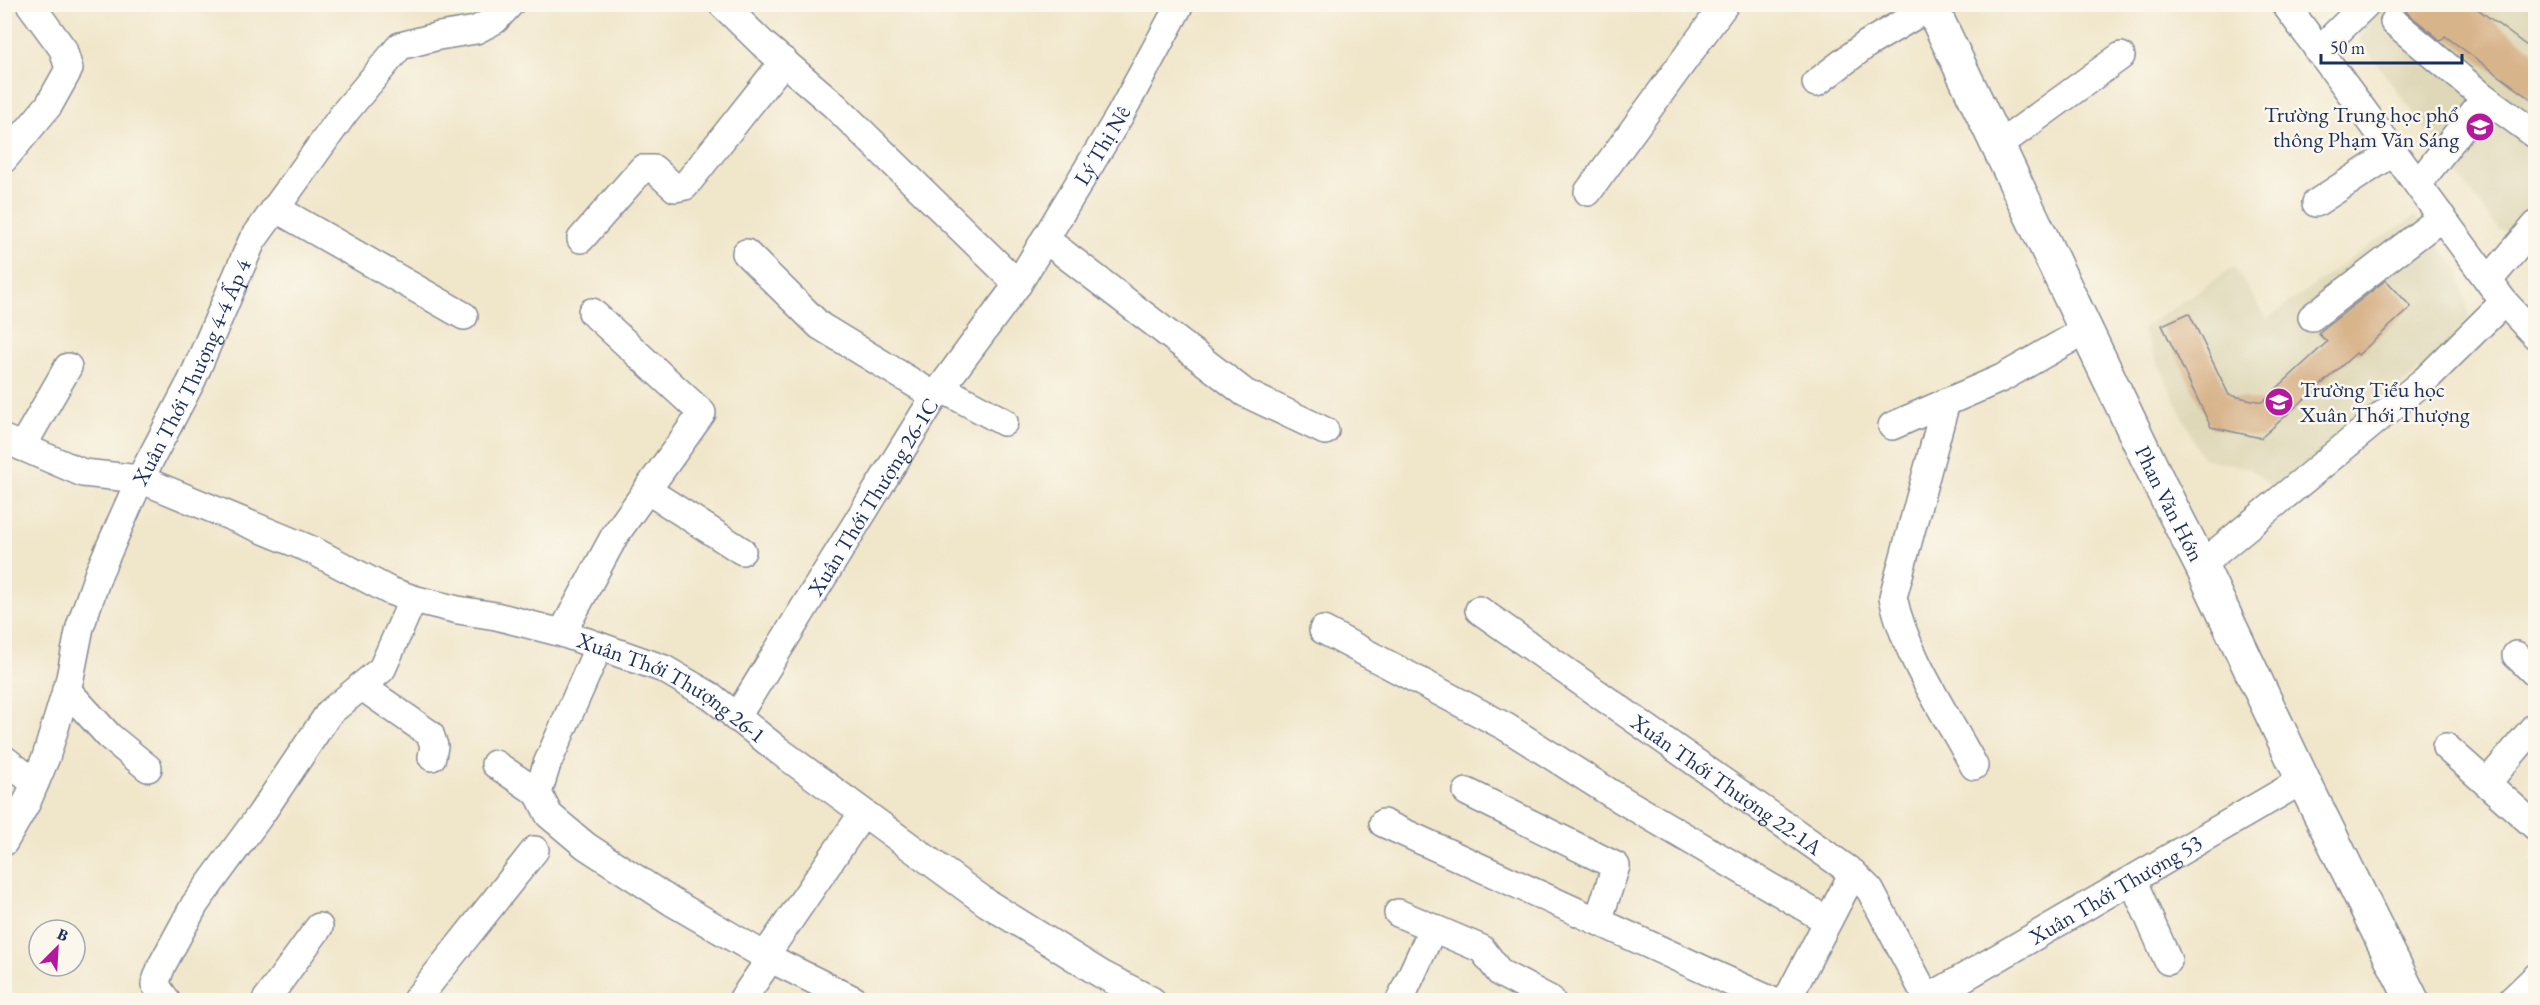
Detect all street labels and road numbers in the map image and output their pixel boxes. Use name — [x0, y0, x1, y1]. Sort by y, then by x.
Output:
street label: Lý Thị Nê — [1067, 100, 1137, 190]
street label: Xuân Thới Thượng 4-4 Ấp 4 — [124, 254, 257, 491]
street label: Xuân Thới Thượng 26-1C — [800, 392, 945, 602]
street label: Phan Văn Hớn — [2129, 441, 2211, 567]
street label: Xuân Thới Thượng 26-1 — [572, 625, 772, 749]
street label: Xuân Thới Thượng 22-1A — [1625, 707, 1829, 862]
street label: Xuân Thới Thượng 53 — [2023, 828, 2207, 951]

